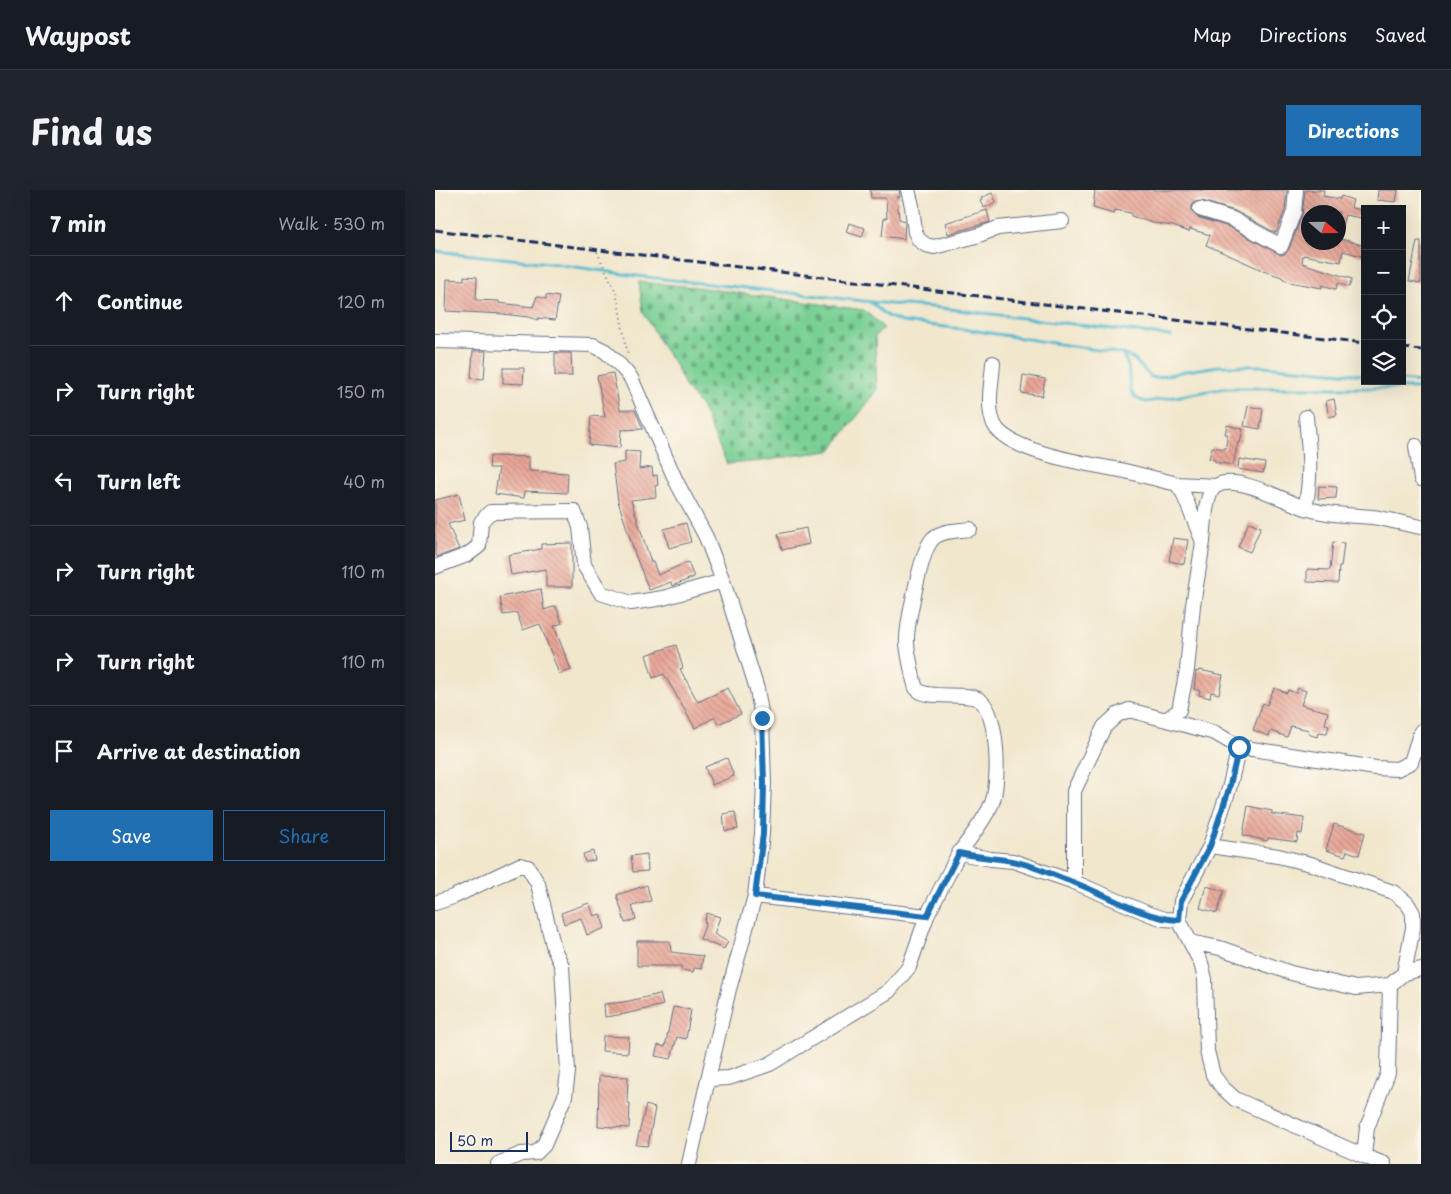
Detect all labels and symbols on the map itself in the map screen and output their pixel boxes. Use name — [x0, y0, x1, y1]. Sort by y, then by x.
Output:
north arrow — [1301, 205, 1346, 250]
route end — [751, 707, 774, 730]
route start — [1228, 736, 1251, 759]
scale bar — [450, 1129, 527, 1152]

